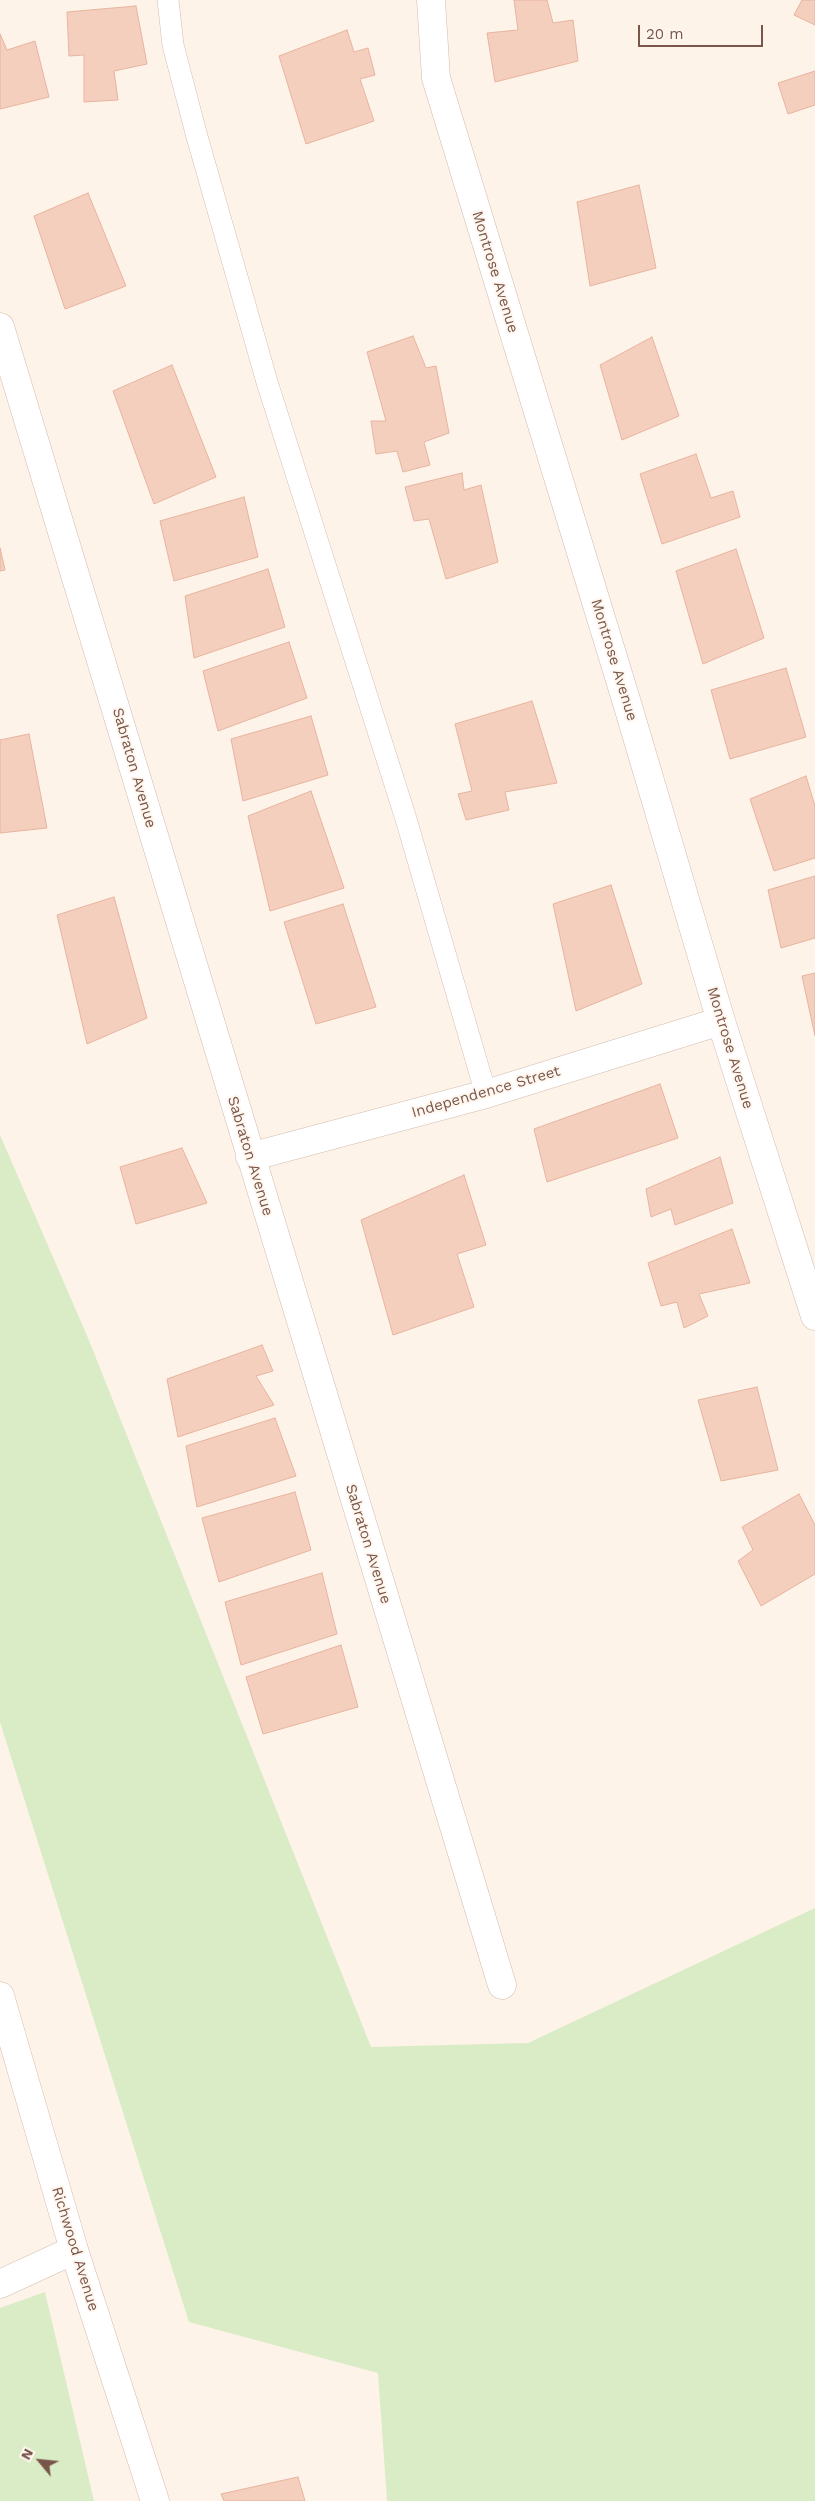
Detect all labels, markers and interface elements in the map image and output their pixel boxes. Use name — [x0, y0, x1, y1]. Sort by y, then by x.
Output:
scale bar — [640, 15, 765, 47]
text: 20 m — [646, 25, 684, 43]
street label: Montrose Avenue — [468, 209, 522, 335]
street label: Montrose Avenue — [587, 597, 641, 723]
street label: Sabraton Avenue — [108, 706, 160, 830]
street label: Montrose Avenue — [703, 985, 757, 1111]
street label: Independence Street — [410, 1062, 562, 1122]
street label: Sabraton Avenue — [223, 1094, 277, 1218]
street label: Sabraton Avenue — [341, 1482, 395, 1606]
street label: Richwood Avenue — [47, 2185, 103, 2313]
north arrow — [15, 2436, 65, 2486]
text: N — [17, 2446, 36, 2462]

